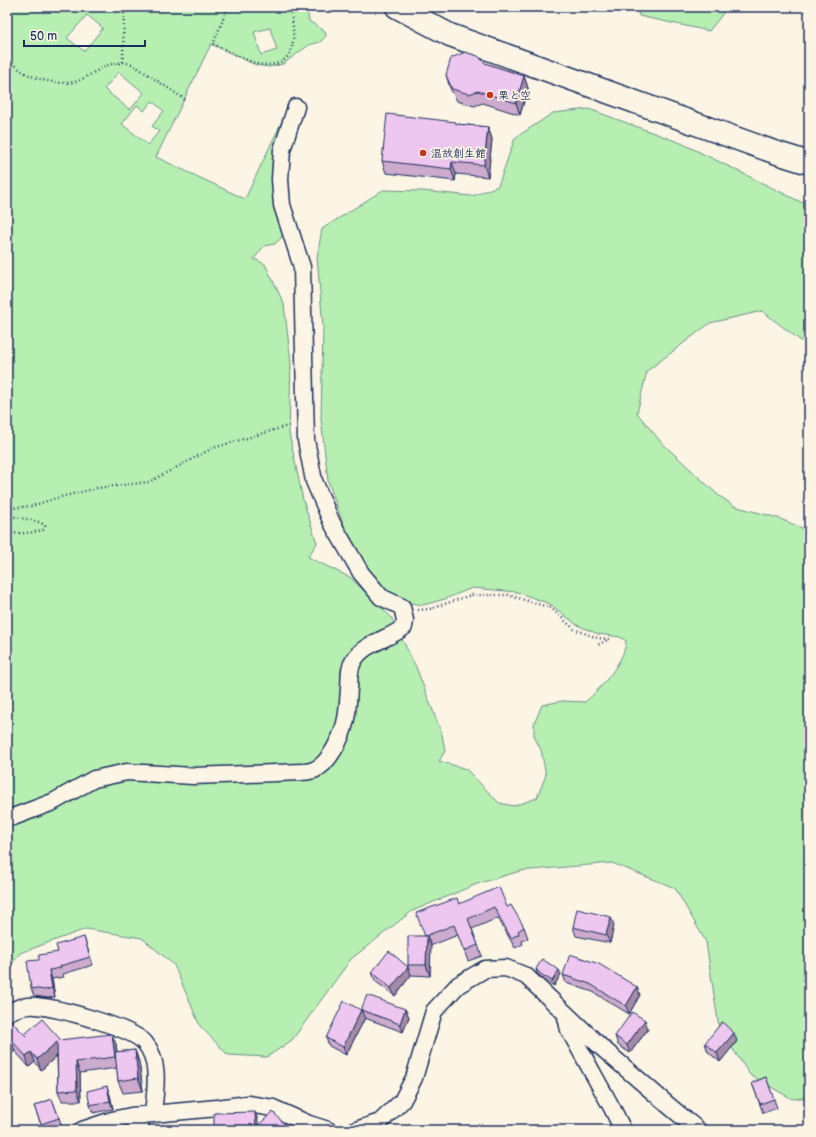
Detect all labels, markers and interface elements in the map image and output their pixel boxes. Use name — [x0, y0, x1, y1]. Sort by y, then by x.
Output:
scale bar — [24, 22, 145, 48]
text: 50 m — [30, 29, 57, 44]
place label: 栗と空 — [498, 89, 531, 102]
marker: 栗と空 — [485, 90, 495, 100]
place label: 温故創生館 — [431, 147, 486, 160]
marker: 温故創生館 — [418, 148, 428, 158]

